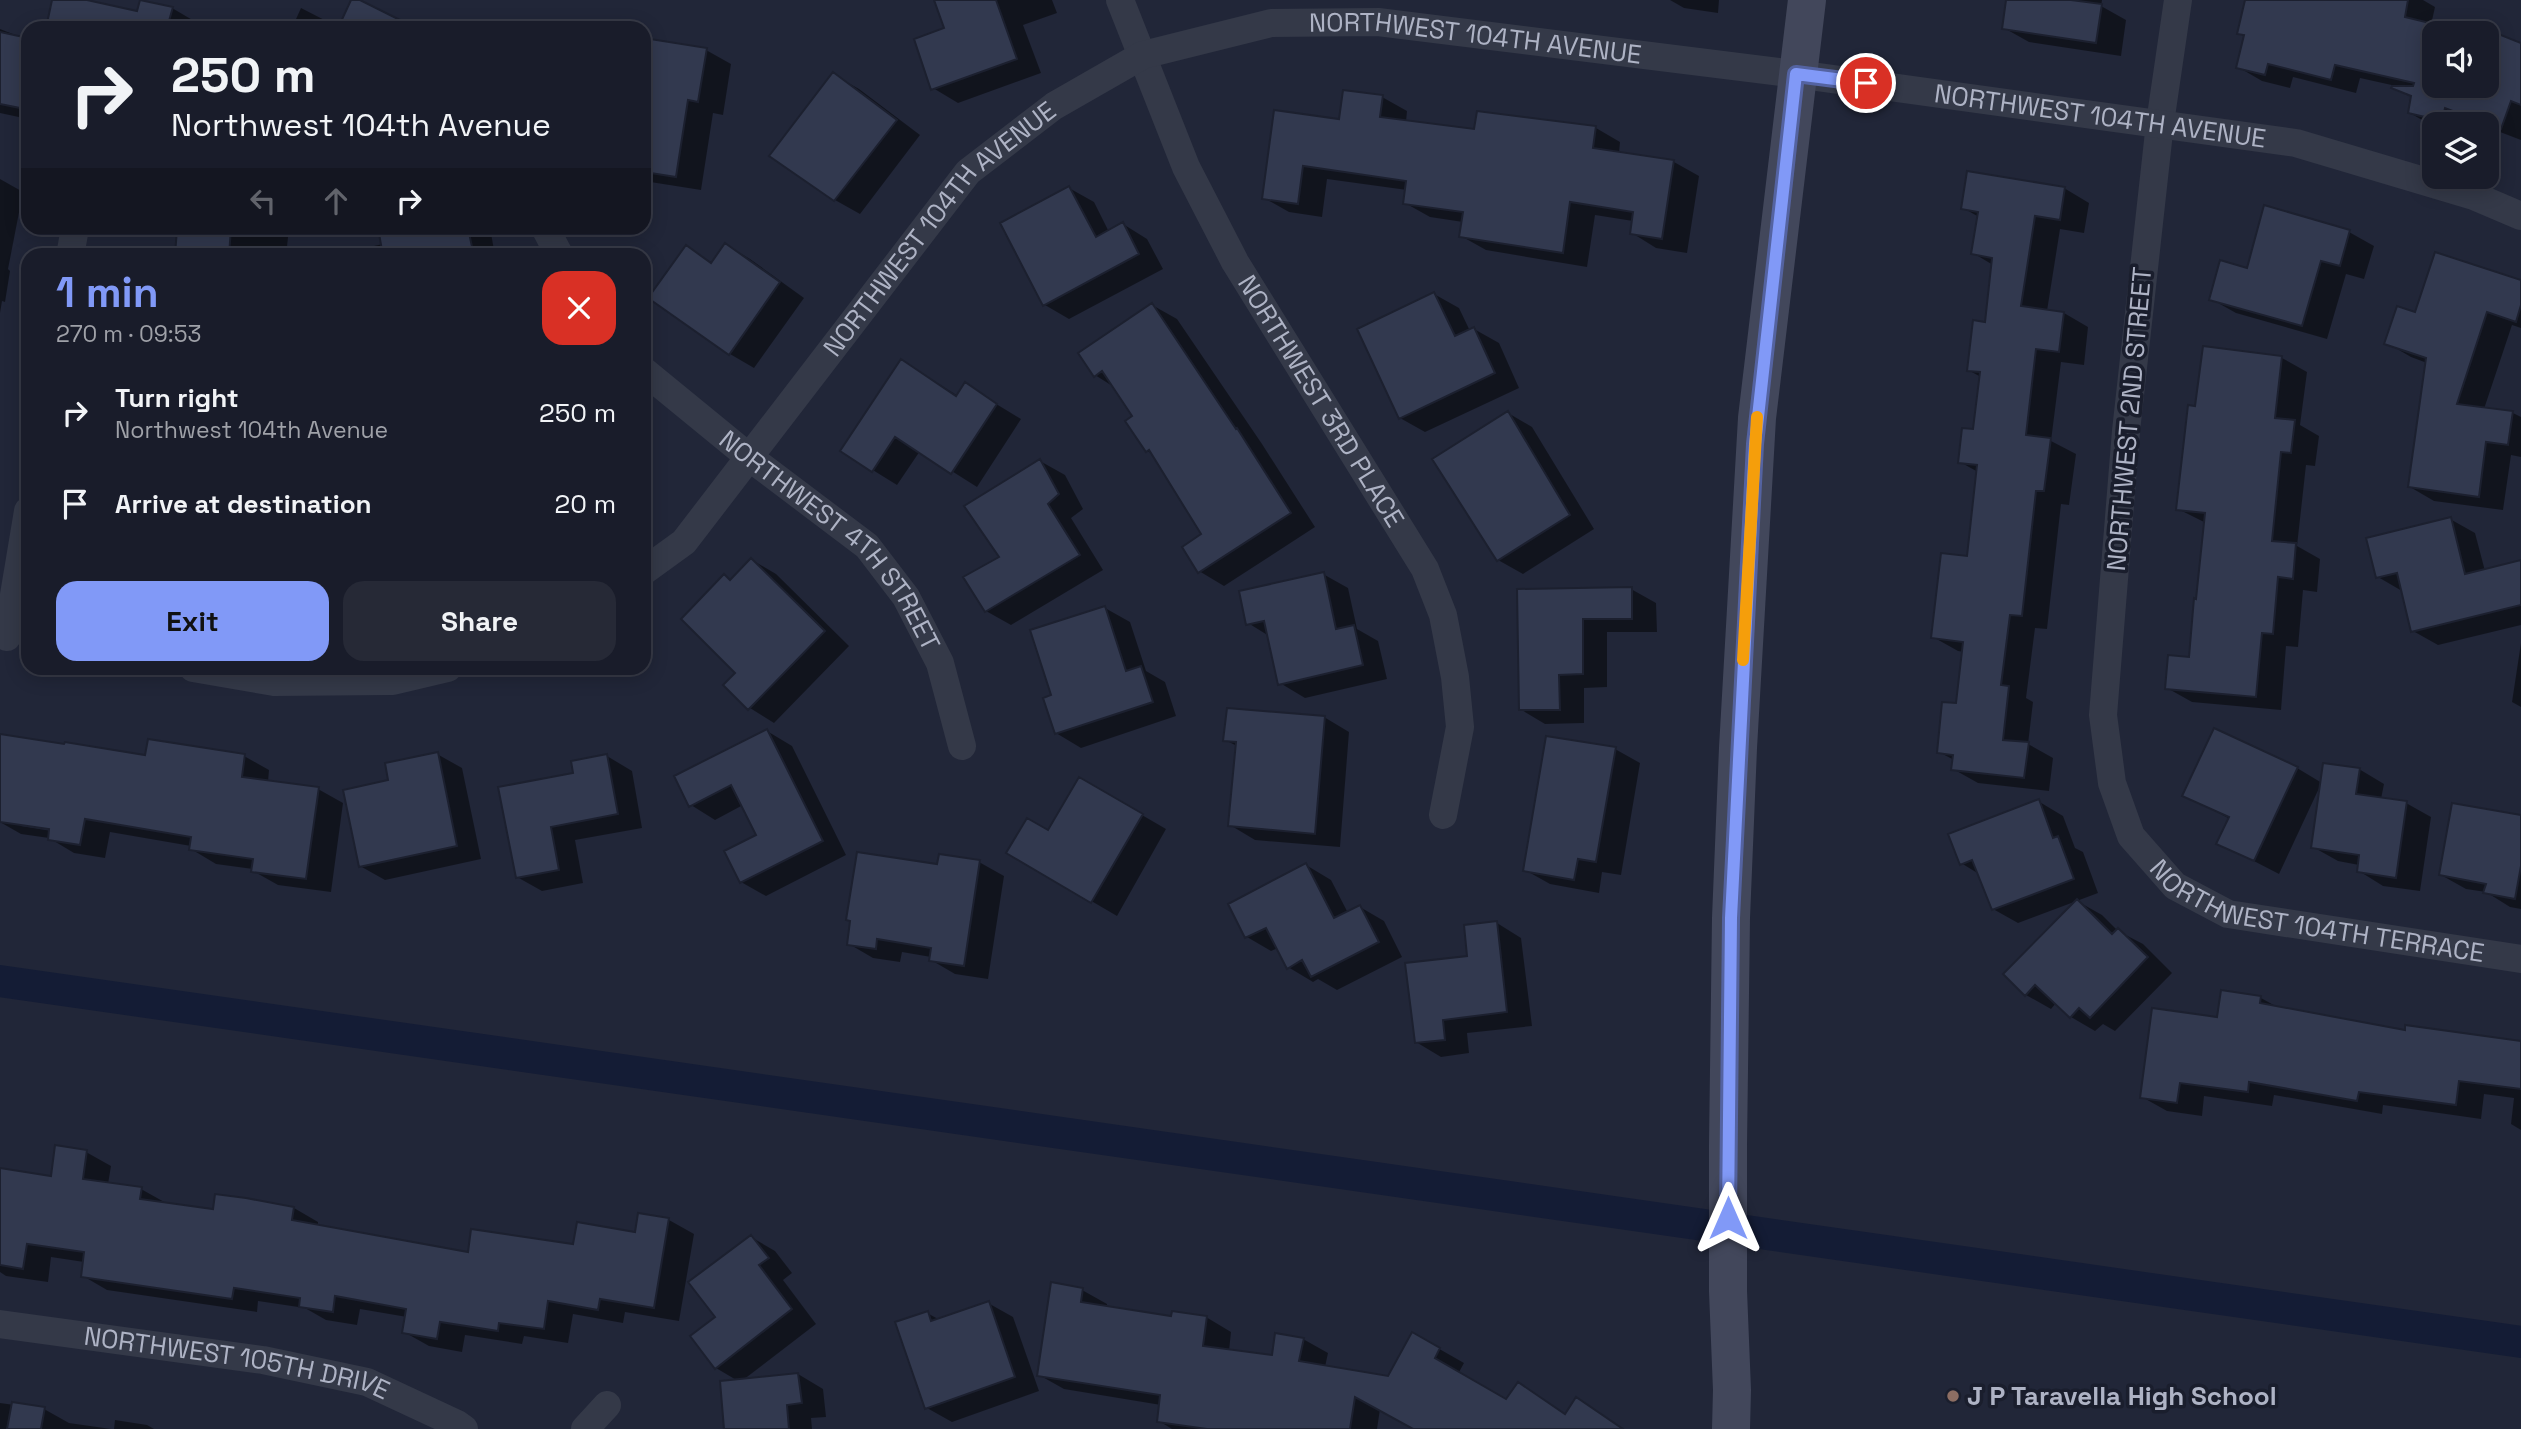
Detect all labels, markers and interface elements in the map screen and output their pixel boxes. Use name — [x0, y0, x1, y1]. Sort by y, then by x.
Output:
street label: NORTHWEST 104TH AVENUE — [1309, 5, 1644, 72]
map controls — [2422, 21, 2499, 189]
button: sound — [2422, 21, 2499, 98]
text: 250 m — [171, 44, 316, 106]
icon: right — [56, 49, 147, 140]
pin — [1836, 53, 1896, 113]
icon: arrive — [1847, 64, 1885, 102]
street label: NORTHWEST 104TH AVENUE — [1932, 76, 2268, 156]
street label: NORTHWEST 104TH AVENUE — [816, 94, 1063, 363]
text: Northwest 104th Avenue — [171, 105, 551, 145]
button: layers — [2422, 112, 2499, 189]
icon: left — [244, 182, 282, 220]
icon: ahead — [317, 182, 355, 220]
icon: right — [390, 182, 428, 220]
street label: NORTHWEST 2ND STREET — [2099, 265, 2159, 573]
text: 1 min — [56, 266, 159, 319]
street label: NORTHWEST 3RD PLACE — [1230, 269, 1412, 533]
button: close — [542, 271, 616, 345]
text: 270 m · 09:53 — [56, 319, 201, 349]
text: Turn right — [115, 381, 239, 415]
icon: right — [56, 394, 94, 432]
text: 250 m — [539, 396, 616, 430]
text: Northwest 104th Avenue — [115, 415, 388, 445]
street label: NORTHWEST 4TH STREET — [712, 423, 948, 657]
icon: arrive — [56, 485, 94, 523]
text: Arrive at destination — [115, 487, 372, 521]
text: 20 m — [555, 487, 616, 521]
button: Exit — [56, 581, 329, 661]
button: Share — [343, 581, 616, 661]
street label: NORTHWEST 104TH TERRACE — [2142, 852, 2487, 970]
position arrow — [1691, 1181, 1765, 1255]
street label: NORTHWEST 105TH DRIVE — [82, 1319, 395, 1407]
place label: J P Taravella High School — [1967, 1379, 2277, 1413]
marker: J P Taravella High School — [1945, 1388, 1961, 1404]

